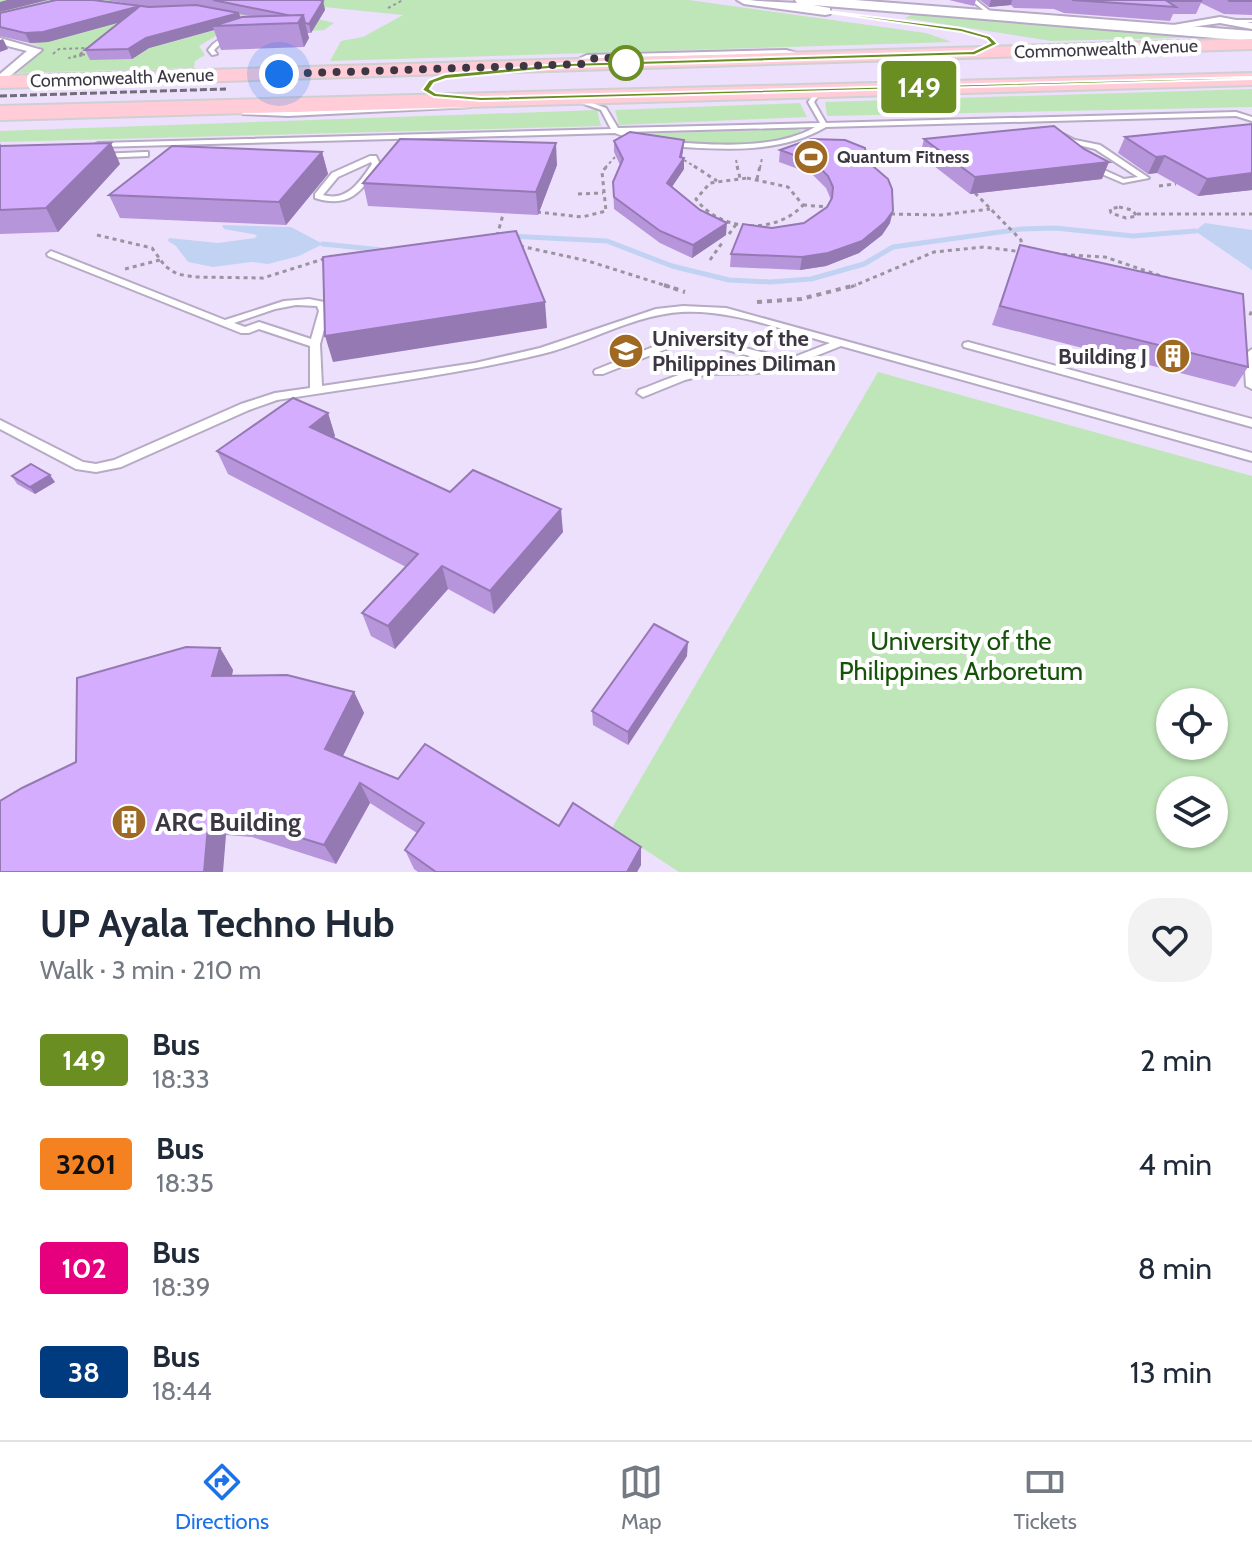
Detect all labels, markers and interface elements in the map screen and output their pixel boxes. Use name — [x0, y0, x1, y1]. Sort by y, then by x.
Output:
street label: Commonwealth Avenue — [1014, 35, 1198, 63]
unlabelled marker — [609, 46, 643, 80]
your location — [259, 54, 299, 94]
line badge: 149 — [873, 61, 965, 113]
street label: Commonwealth Avenue — [30, 64, 214, 92]
text: 149 — [897, 70, 941, 104]
sports icon: Quantum Fitness — [792, 138, 830, 176]
place label: Quantum Fitness — [837, 146, 970, 168]
place label: University of the Philippines Diliman — [652, 325, 836, 377]
school or university icon: University of the Philippines Diliman — [607, 332, 645, 370]
building icon: Building J — [1154, 337, 1192, 375]
place label: Building J — [1058, 343, 1147, 370]
park label: University of the Philippines Arboretum — [839, 625, 1083, 687]
map controls — [1156, 688, 1228, 848]
button: locate — [1156, 688, 1228, 760]
button: layers — [1156, 776, 1228, 848]
building icon: ARC Building — [110, 803, 148, 841]
place label: ARC Building — [155, 806, 301, 838]
button: heart — [1128, 898, 1212, 982]
text: UP Ayala Techno Hub — [40, 900, 395, 947]
text: Walk · 3 min · 210 m — [40, 954, 261, 986]
text: Bus — [152, 1026, 200, 1063]
text: 2 min — [1140, 1042, 1212, 1079]
text: 149 — [62, 1043, 106, 1077]
text: 18:33 — [152, 1063, 210, 1095]
text: Bus — [156, 1130, 204, 1167]
text: 4 min — [1138, 1146, 1212, 1183]
text: 3201 — [56, 1147, 116, 1181]
text: 18:35 — [156, 1167, 214, 1199]
text: Bus — [152, 1234, 200, 1271]
text: 8 min — [1138, 1250, 1212, 1287]
text: 102 — [62, 1251, 106, 1285]
text: 18:39 — [152, 1271, 210, 1303]
text: Bus — [152, 1338, 200, 1375]
text: 13 min — [1130, 1354, 1212, 1391]
text: 38 — [68, 1355, 100, 1389]
text: 18:44 — [152, 1375, 212, 1407]
tab: Directions — [175, 1460, 269, 1535]
tab: Map — [619, 1460, 663, 1535]
tab: Tickets — [1014, 1460, 1077, 1535]

